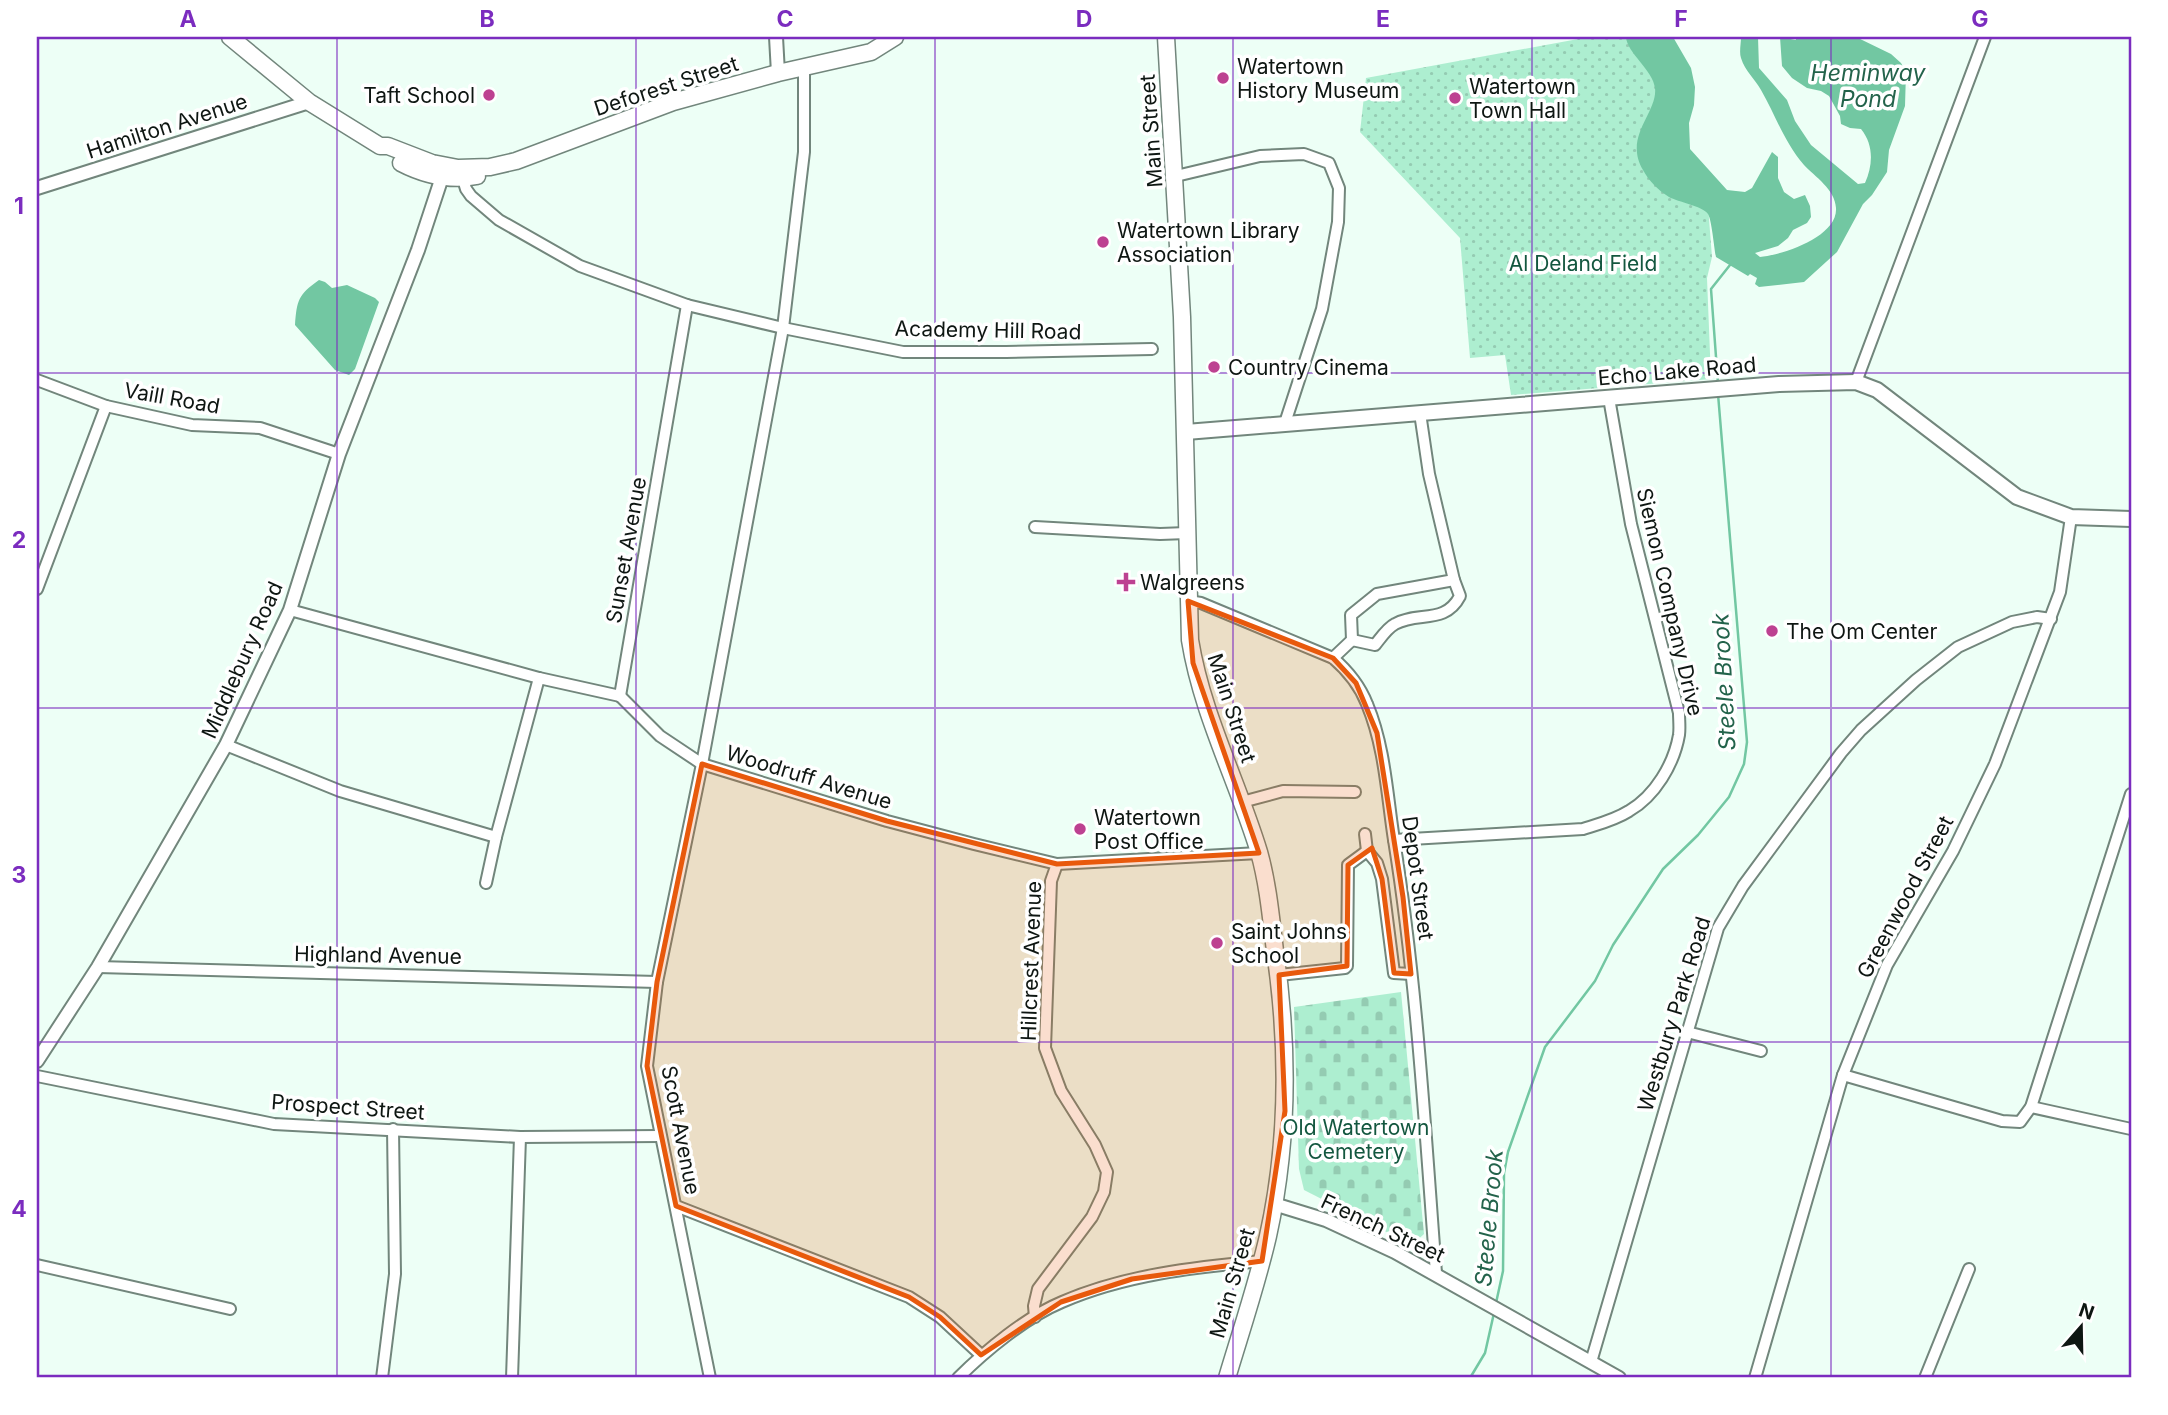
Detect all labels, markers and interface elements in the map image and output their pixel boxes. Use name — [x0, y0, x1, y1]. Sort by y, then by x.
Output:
text: A — [179, 5, 197, 33]
text: B — [479, 5, 495, 33]
text: C — [776, 5, 794, 33]
text: D — [1076, 5, 1092, 33]
text: E — [1376, 5, 1390, 33]
text: F — [1674, 5, 1688, 33]
text: G — [1971, 5, 1989, 33]
street label: Deforest Street — [591, 51, 741, 121]
place label: Watertown History Museum — [1237, 54, 1400, 103]
water label: Heminway Pond — [1811, 59, 1926, 113]
marker: Watertown History Museum — [1215, 70, 1231, 86]
street label: Main Street — [1135, 73, 1167, 188]
place label: Watertown Town Hall — [1469, 74, 1576, 123]
place label: Taft School — [363, 83, 475, 108]
marker: Taft School — [481, 87, 497, 103]
street label: Hamilton Avenue — [83, 88, 251, 164]
marker: Watertown Town Hall — [1447, 90, 1463, 106]
text: 1 — [14, 192, 24, 220]
place label: Watertown Library Association — [1117, 218, 1300, 267]
marker: Watertown Library Association — [1095, 234, 1111, 250]
park label: Al Deland Field — [1509, 251, 1657, 276]
street label: Academy Hill Road — [894, 316, 1082, 344]
street label: Echo Lake Road — [1597, 352, 1757, 390]
place label: Country Cinema — [1228, 355, 1389, 380]
marker: Country Cinema — [1206, 359, 1222, 375]
street label: Vaill Road — [122, 377, 222, 419]
street label: Sunset Avenue — [601, 475, 651, 625]
street label: Siemon Company Drive — [1632, 486, 1708, 718]
text: 2 — [12, 526, 26, 554]
place label: Walgreens — [1140, 570, 1245, 595]
marker: Walgreens — [1118, 574, 1134, 590]
street label: Middlebury Road — [196, 578, 288, 742]
water label: Steele Brook — [1706, 612, 1742, 751]
place label: The Om Center — [1786, 619, 1937, 644]
marker: The Om Center — [1764, 623, 1780, 639]
street label: Main Street — [1203, 650, 1261, 766]
street label: Woodruff Avenue — [723, 740, 895, 814]
place label: Watertown Post Office — [1094, 805, 1204, 854]
street label: Greenwood Street — [1852, 811, 1958, 982]
street label: Depot Street — [1397, 814, 1439, 942]
marker: Watertown Post Office — [1072, 821, 1088, 837]
text: 3 — [12, 861, 26, 889]
street label: Hillcrest Avenue — [1016, 880, 1046, 1042]
street label: Westbury Park Road — [1632, 913, 1716, 1115]
place label: Saint Johns School — [1231, 919, 1347, 968]
marker: Saint Johns School — [1209, 935, 1225, 951]
street label: Highland Avenue — [294, 941, 462, 969]
street label: Scott Avenue — [656, 1063, 706, 1197]
street label: Prospect Street — [270, 1089, 426, 1125]
park label: Old Watertown Cemetery — [1283, 1115, 1429, 1164]
water label: Steele Brook — [1469, 1148, 1509, 1288]
street label: French Street — [1317, 1188, 1449, 1268]
text: 4 — [11, 1195, 27, 1223]
street label: Main Street — [1204, 1225, 1260, 1341]
north arrow — [2046, 1292, 2116, 1362]
text: N — [2076, 1298, 2097, 1325]

